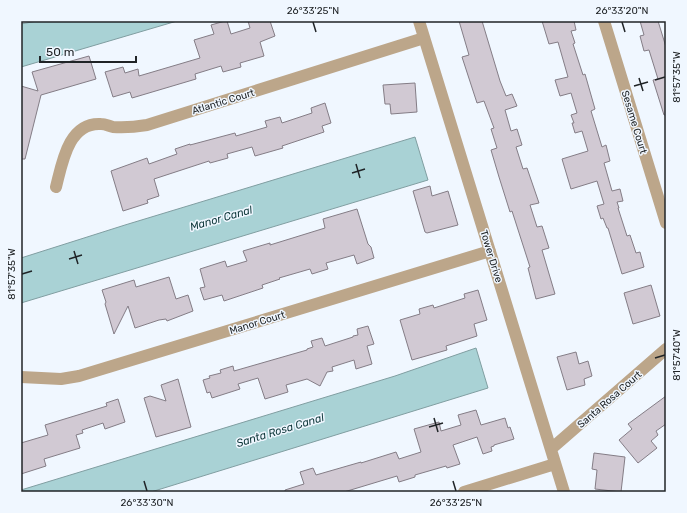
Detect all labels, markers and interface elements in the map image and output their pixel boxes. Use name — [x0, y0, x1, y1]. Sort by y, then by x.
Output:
text: 26°33'25"N — [287, 5, 339, 17]
text: 26°33'20"N — [596, 5, 648, 17]
scale bar — [40, 38, 136, 64]
text: 50 m — [46, 45, 74, 59]
text: 81°57'35"W — [671, 51, 683, 103]
street label: Atlantic Court — [191, 87, 256, 117]
street label: Sesame Court — [619, 89, 649, 155]
water label: Manor Canal — [188, 203, 254, 234]
street label: Tower Drive — [477, 229, 505, 284]
text: 81°57'35"W — [6, 248, 18, 300]
street label: Manor Court — [228, 309, 287, 337]
text: 81°57'40"W — [671, 329, 683, 381]
street label: Santa Rosa Court — [575, 369, 644, 431]
water label: Santa Rosa Canal — [235, 411, 326, 450]
text: 26°33'30"N — [120, 497, 174, 509]
text: 26°33'25"N — [430, 497, 482, 509]

